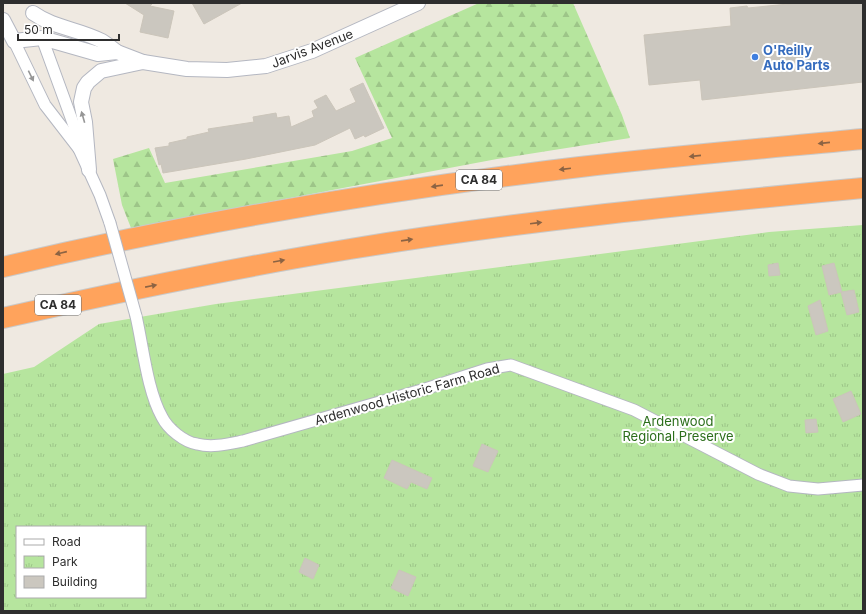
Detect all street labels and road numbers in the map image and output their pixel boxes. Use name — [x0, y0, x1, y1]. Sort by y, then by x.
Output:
street label: Jarvis Avenue — [269, 25, 355, 71]
road number: CA 84 — [456, 170, 502, 190]
road number: CA 84 — [35, 295, 81, 315]
street label: Ardenwood Historic Farm Road — [313, 360, 501, 428]

